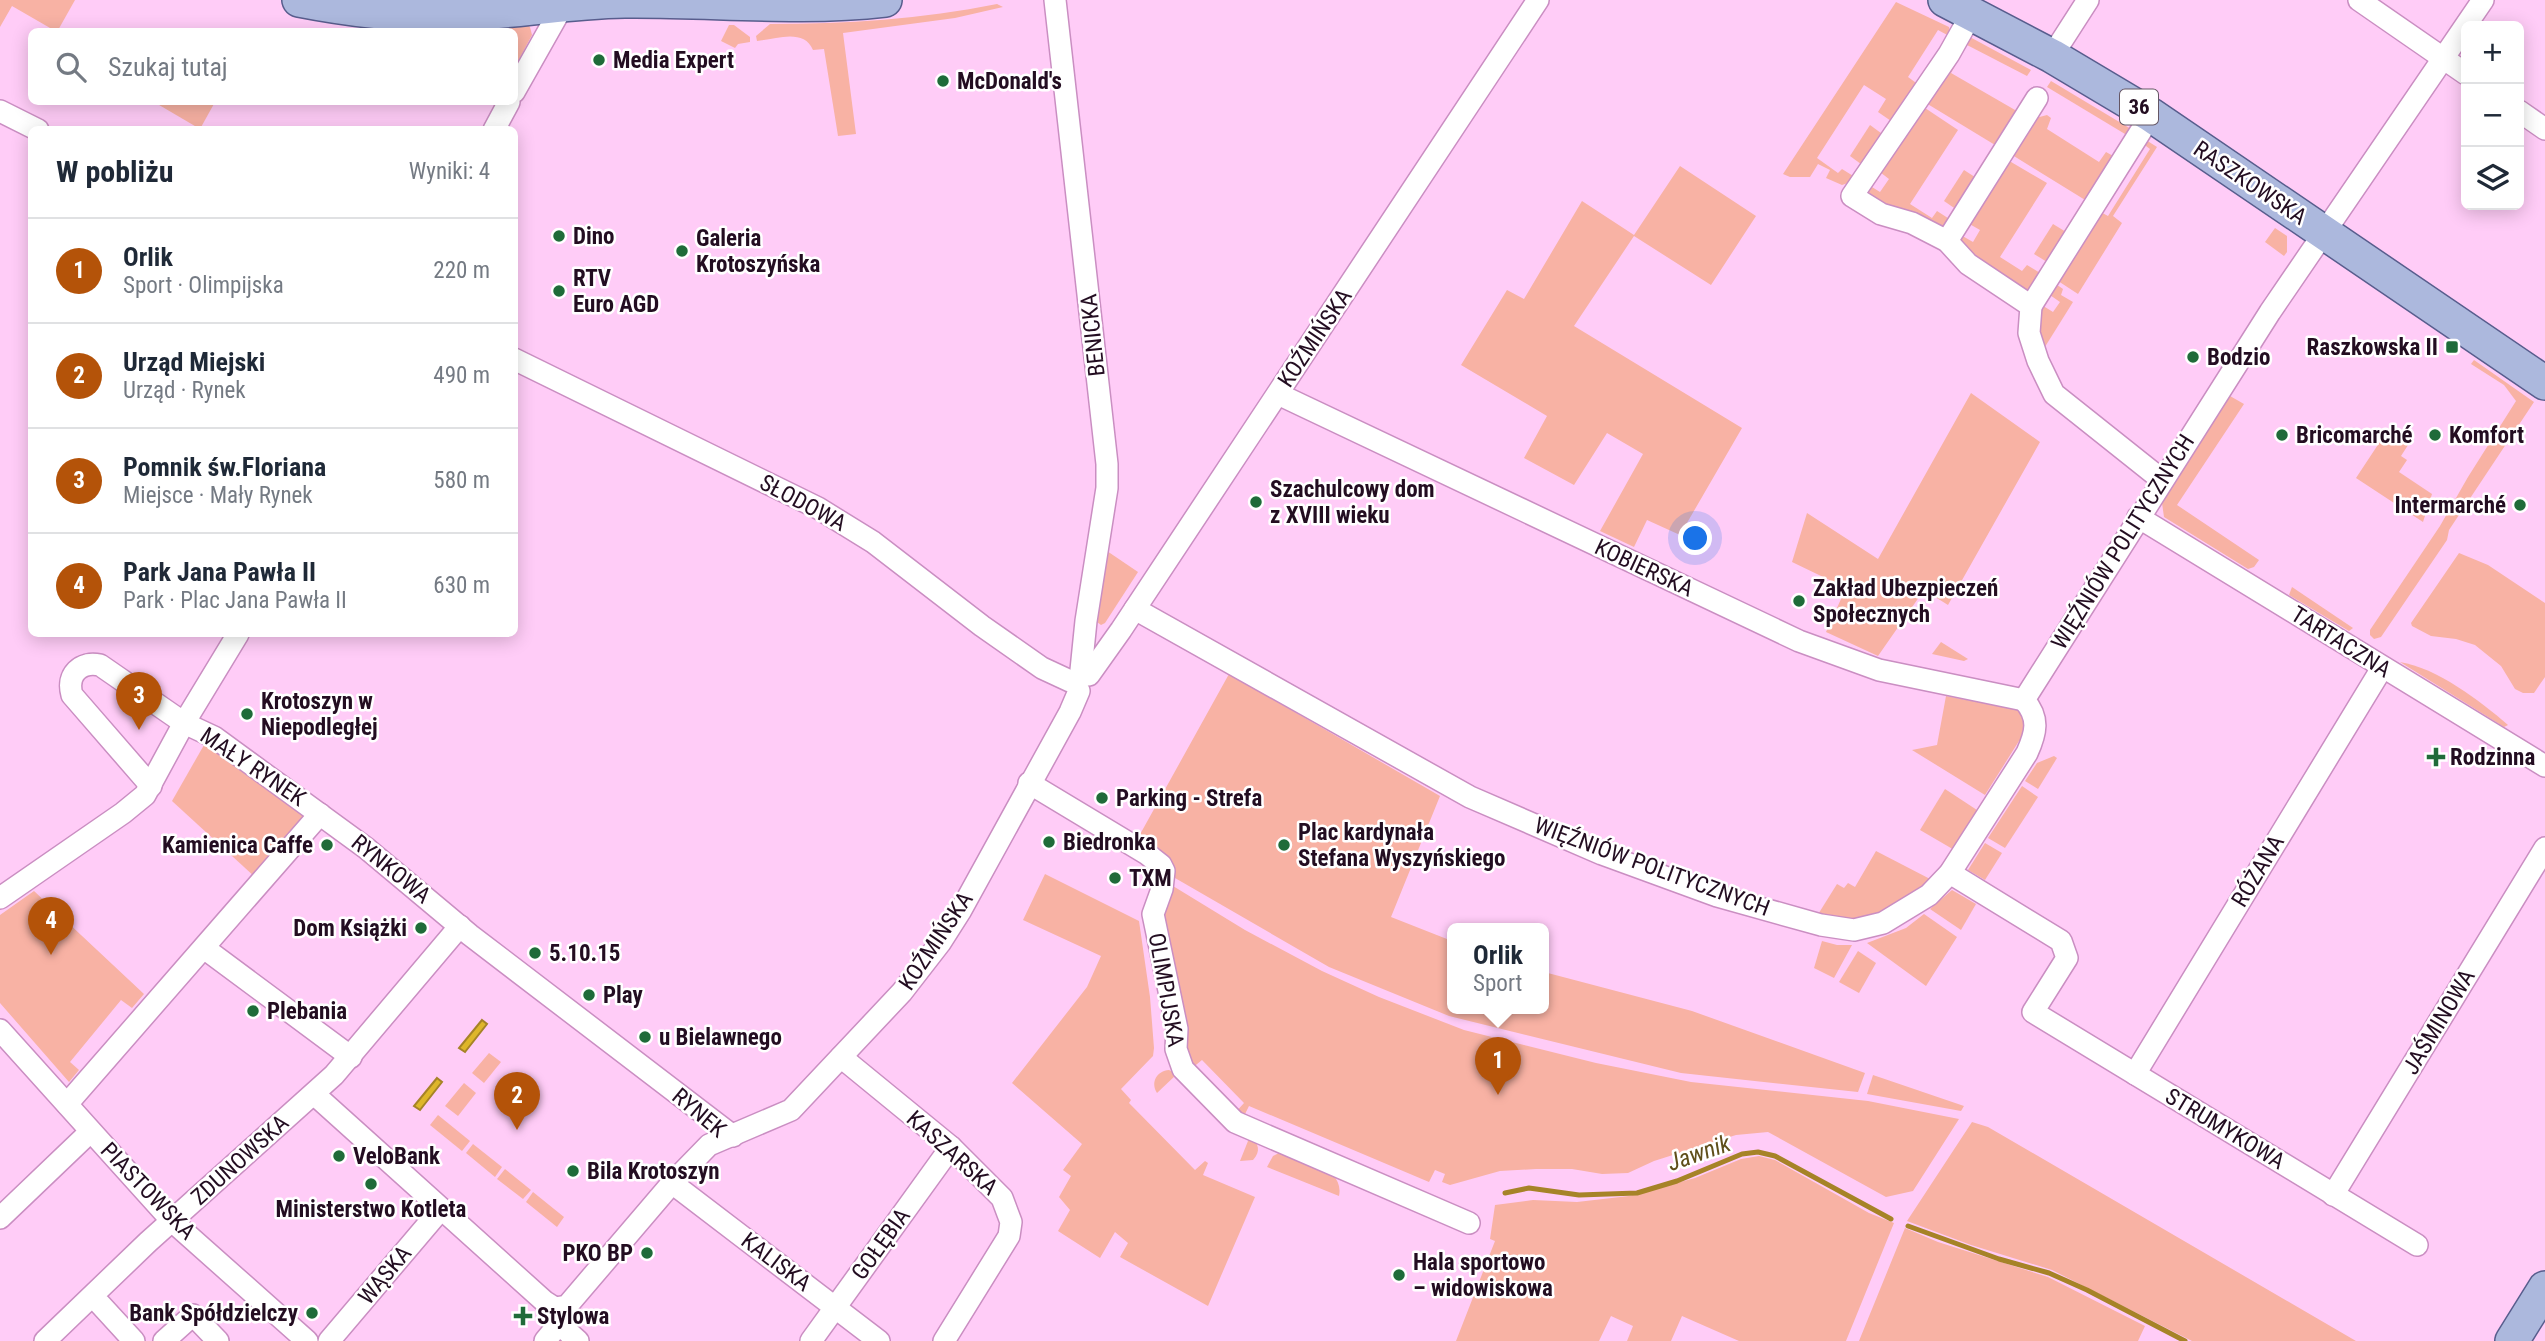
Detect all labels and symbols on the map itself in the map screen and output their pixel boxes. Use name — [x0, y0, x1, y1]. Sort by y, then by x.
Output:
place label: Media Expert — [613, 47, 734, 74]
marker: Media Expert — [591, 52, 607, 68]
place label: McDonald's — [957, 68, 1062, 95]
marker: McDonald's — [935, 73, 951, 89]
road number: 36 — [2120, 90, 2158, 124]
street label: RASZKOWSKA — [2188, 135, 2312, 231]
place label: Dino — [573, 223, 615, 250]
place label: Galeria Krotoszyńska — [696, 225, 820, 278]
marker: Dino — [551, 228, 567, 244]
marker: Galeria Krotoszyńska — [674, 243, 690, 259]
place label: RTV Euro AGD — [573, 265, 659, 318]
marker: RTV Euro AGD — [551, 283, 567, 299]
street label: KOŹMIŃSKA — [1271, 283, 1358, 392]
street label: BENICKA — [1075, 292, 1111, 378]
place label: Raszkowska II — [2307, 334, 2438, 361]
marker: Raszkowska II — [2444, 339, 2460, 355]
place label: Bodzio — [2207, 344, 2270, 371]
marker: Bodzio — [2185, 349, 2201, 365]
place label: Bricomarché — [2296, 422, 2413, 449]
place label: Komfort — [2449, 422, 2524, 449]
marker: Bricomarché — [2274, 427, 2290, 443]
marker: Komfort — [2427, 427, 2443, 443]
street label: WIĘŹNIÓW POLITYCZNYCH — [2045, 429, 2200, 654]
street label: SŁODOWA — [755, 469, 851, 537]
place label: Szachulcowy dom z XVIII wieku — [1270, 476, 1435, 529]
place label: Intermarché — [2395, 492, 2506, 519]
marker: Szachulcowy dom z XVIII wieku — [1248, 494, 1264, 510]
marker: Intermarché — [2512, 497, 2528, 513]
your location — [1678, 521, 1712, 555]
street label: KOBIERSKA — [1590, 533, 1698, 603]
place label: Zakład Ubezpieczeń Społecznych — [1813, 575, 1998, 628]
marker: Zakład Ubezpieczeń Społecznych — [1791, 593, 1807, 609]
street label: TARTACZNA — [2286, 601, 2396, 683]
pin: 3 — [116, 672, 162, 730]
place label: Krotoszyn w Niepodległej — [261, 688, 378, 741]
marker: Krotoszyn w Niepodległej — [239, 706, 255, 722]
street label: MAŁY RYNEK — [195, 722, 311, 812]
place label: Rodzinna — [2450, 744, 2535, 771]
marker: Rodzinna — [2428, 749, 2444, 765]
place label: Parking - Strefa — [1116, 785, 1262, 812]
marker: Parking - Strefa — [1094, 790, 1110, 806]
street label: WIĘŹNIÓW POLITYCZNYCH — [1531, 811, 1774, 922]
place label: Plac kardynała Stefana Wyszyńskiego — [1298, 819, 1505, 872]
street label: RYNKOWA — [346, 829, 436, 909]
place label: Biedronka — [1063, 829, 1156, 856]
street label: RÓŻANA — [2225, 830, 2290, 912]
place label: Kamienica Caffe — [162, 832, 313, 859]
marker: Biedronka — [1041, 834, 1057, 850]
marker: Kamienica Caffe — [319, 837, 335, 853]
marker: Plac kardynała Stefana Wyszyńskiego — [1276, 837, 1292, 853]
place label: TXM — [1129, 865, 1172, 892]
marker: TXM — [1107, 870, 1123, 886]
street label: KOŹMIŃSKA — [892, 886, 979, 995]
pin: 4 — [28, 897, 74, 955]
place label: Dom Książki — [293, 915, 407, 942]
marker: Dom Książki — [413, 920, 429, 936]
street label: OLIMPIJSKA — [1143, 931, 1189, 1049]
place label: 5.10.15 — [549, 940, 620, 967]
marker: 5.10.15 — [527, 945, 543, 961]
street label: JAŚMINOWA — [2396, 964, 2481, 1079]
place label: Play — [603, 982, 644, 1009]
marker: Play — [581, 987, 597, 1003]
place label: Plebania — [267, 998, 347, 1025]
marker: Plebania — [245, 1003, 261, 1019]
place label: u Bielawnego — [659, 1024, 782, 1051]
marker: u Bielawnego — [637, 1029, 653, 1045]
pin: 1 — [1475, 1037, 1521, 1095]
pin: 2 — [494, 1072, 540, 1130]
street label: RYNEK — [667, 1083, 732, 1144]
street label: STRUMYKOWA — [2160, 1083, 2290, 1175]
street label: KASZARSKA — [901, 1105, 1003, 1201]
street label: ZDUNOWSKA — [186, 1109, 294, 1211]
water label: Jawnik — [1664, 1129, 1735, 1177]
street label: PIASTOWSKA — [95, 1137, 201, 1245]
place label: VeloBank — [353, 1143, 441, 1170]
marker: VeloBank — [331, 1148, 347, 1164]
place label: Bila Krotoszyn — [587, 1158, 720, 1185]
marker: Bila Krotoszyn — [565, 1163, 581, 1179]
marker: Ministerstwo Kotleta — [363, 1176, 379, 1192]
place label: Ministerstwo Kotleta — [276, 1196, 467, 1223]
street label: GOŁĘBIA — [846, 1203, 916, 1285]
street label: KALISKA — [736, 1227, 816, 1297]
street label: WĄSKA — [353, 1240, 417, 1310]
place label: PKO BP — [562, 1240, 633, 1267]
marker: PKO BP — [639, 1245, 655, 1261]
place label: Hala sportowo – widowiskowa — [1413, 1249, 1553, 1302]
marker: Hala sportowo – widowiskowa — [1391, 1267, 1407, 1283]
place label: Bank Spółdzielczy — [129, 1300, 299, 1327]
place label: Stylowa — [537, 1303, 610, 1330]
marker: Bank Spółdzielczy — [304, 1305, 320, 1321]
marker: Stylowa — [515, 1308, 531, 1324]

